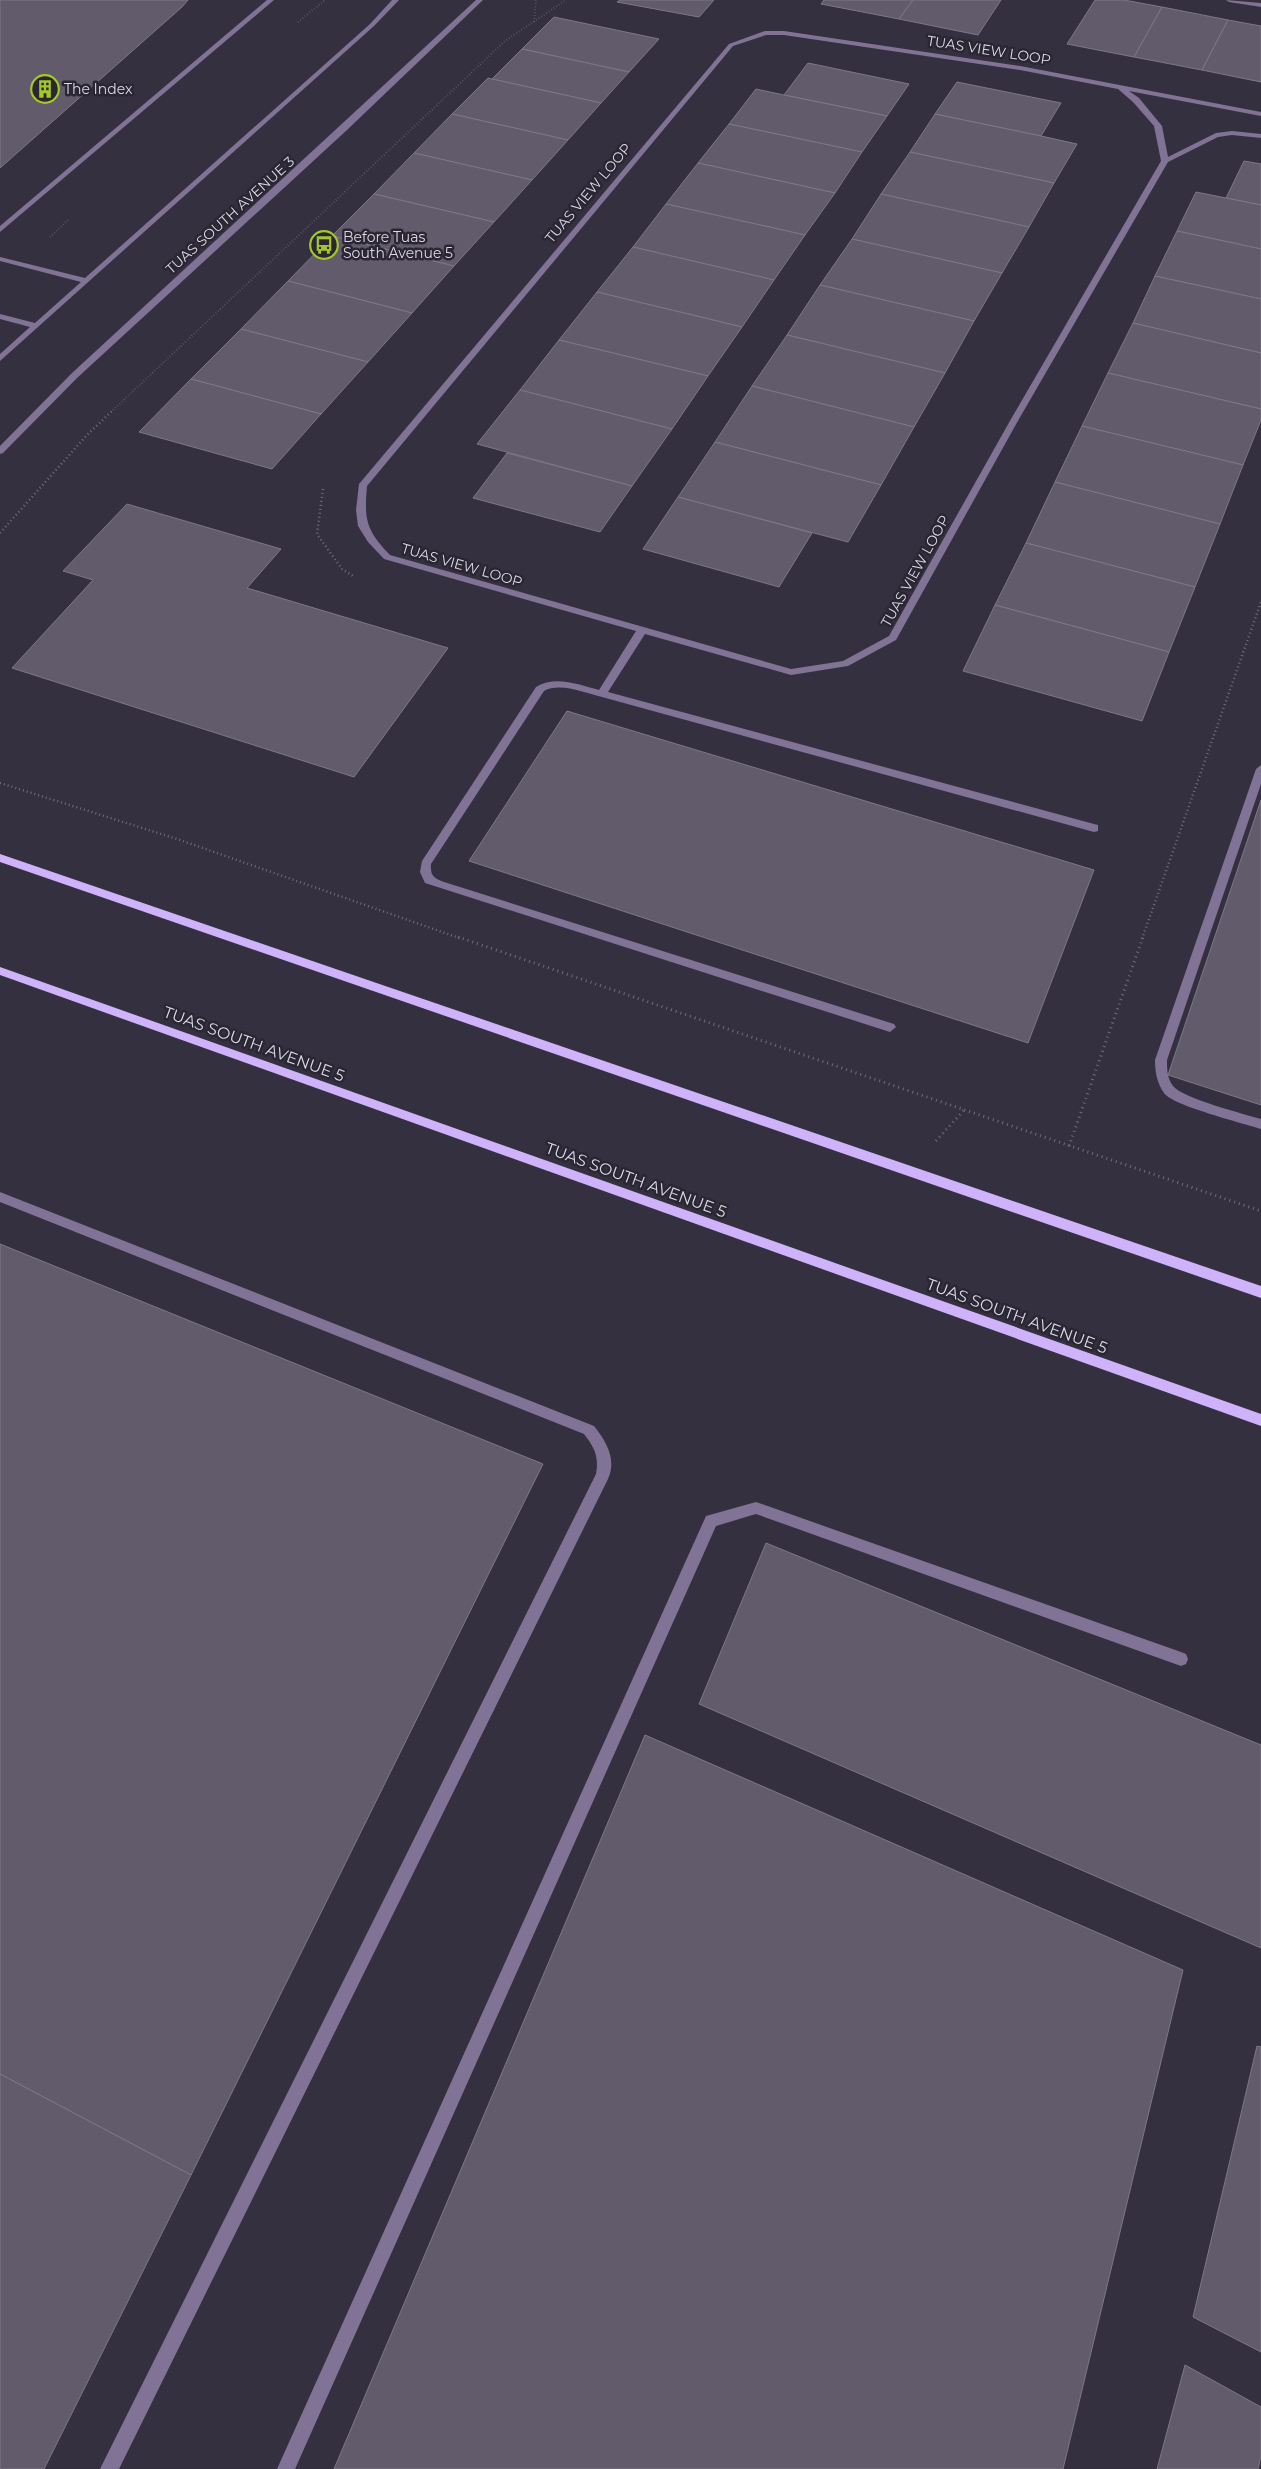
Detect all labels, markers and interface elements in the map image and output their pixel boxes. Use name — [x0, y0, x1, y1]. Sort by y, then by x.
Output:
street label: TUAS VIEW LOOP — [926, 31, 1052, 69]
building icon: The Index — [30, 74, 60, 104]
place label: The Index — [64, 80, 133, 98]
street label: TUAS VIEW LOOP — [541, 139, 635, 247]
street label: TUAS SOUTH AVENUE 3 — [162, 152, 298, 278]
place label: Before Tuas South Avenue 5 — [343, 228, 453, 262]
bus stop icon: Before Tuas South Avenue 5 — [309, 230, 339, 260]
street label: TUAS VIEW LOOP — [877, 512, 953, 630]
street label: TUAS VIEW LOOP — [400, 539, 524, 591]
street label: TUAS SOUTH AVENUE 5 — [161, 1002, 347, 1086]
street label: TUAS SOUTH AVENUE 5 — [543, 1138, 729, 1222]
street label: TUAS SOUTH AVENUE 5 — [924, 1274, 1110, 1358]

